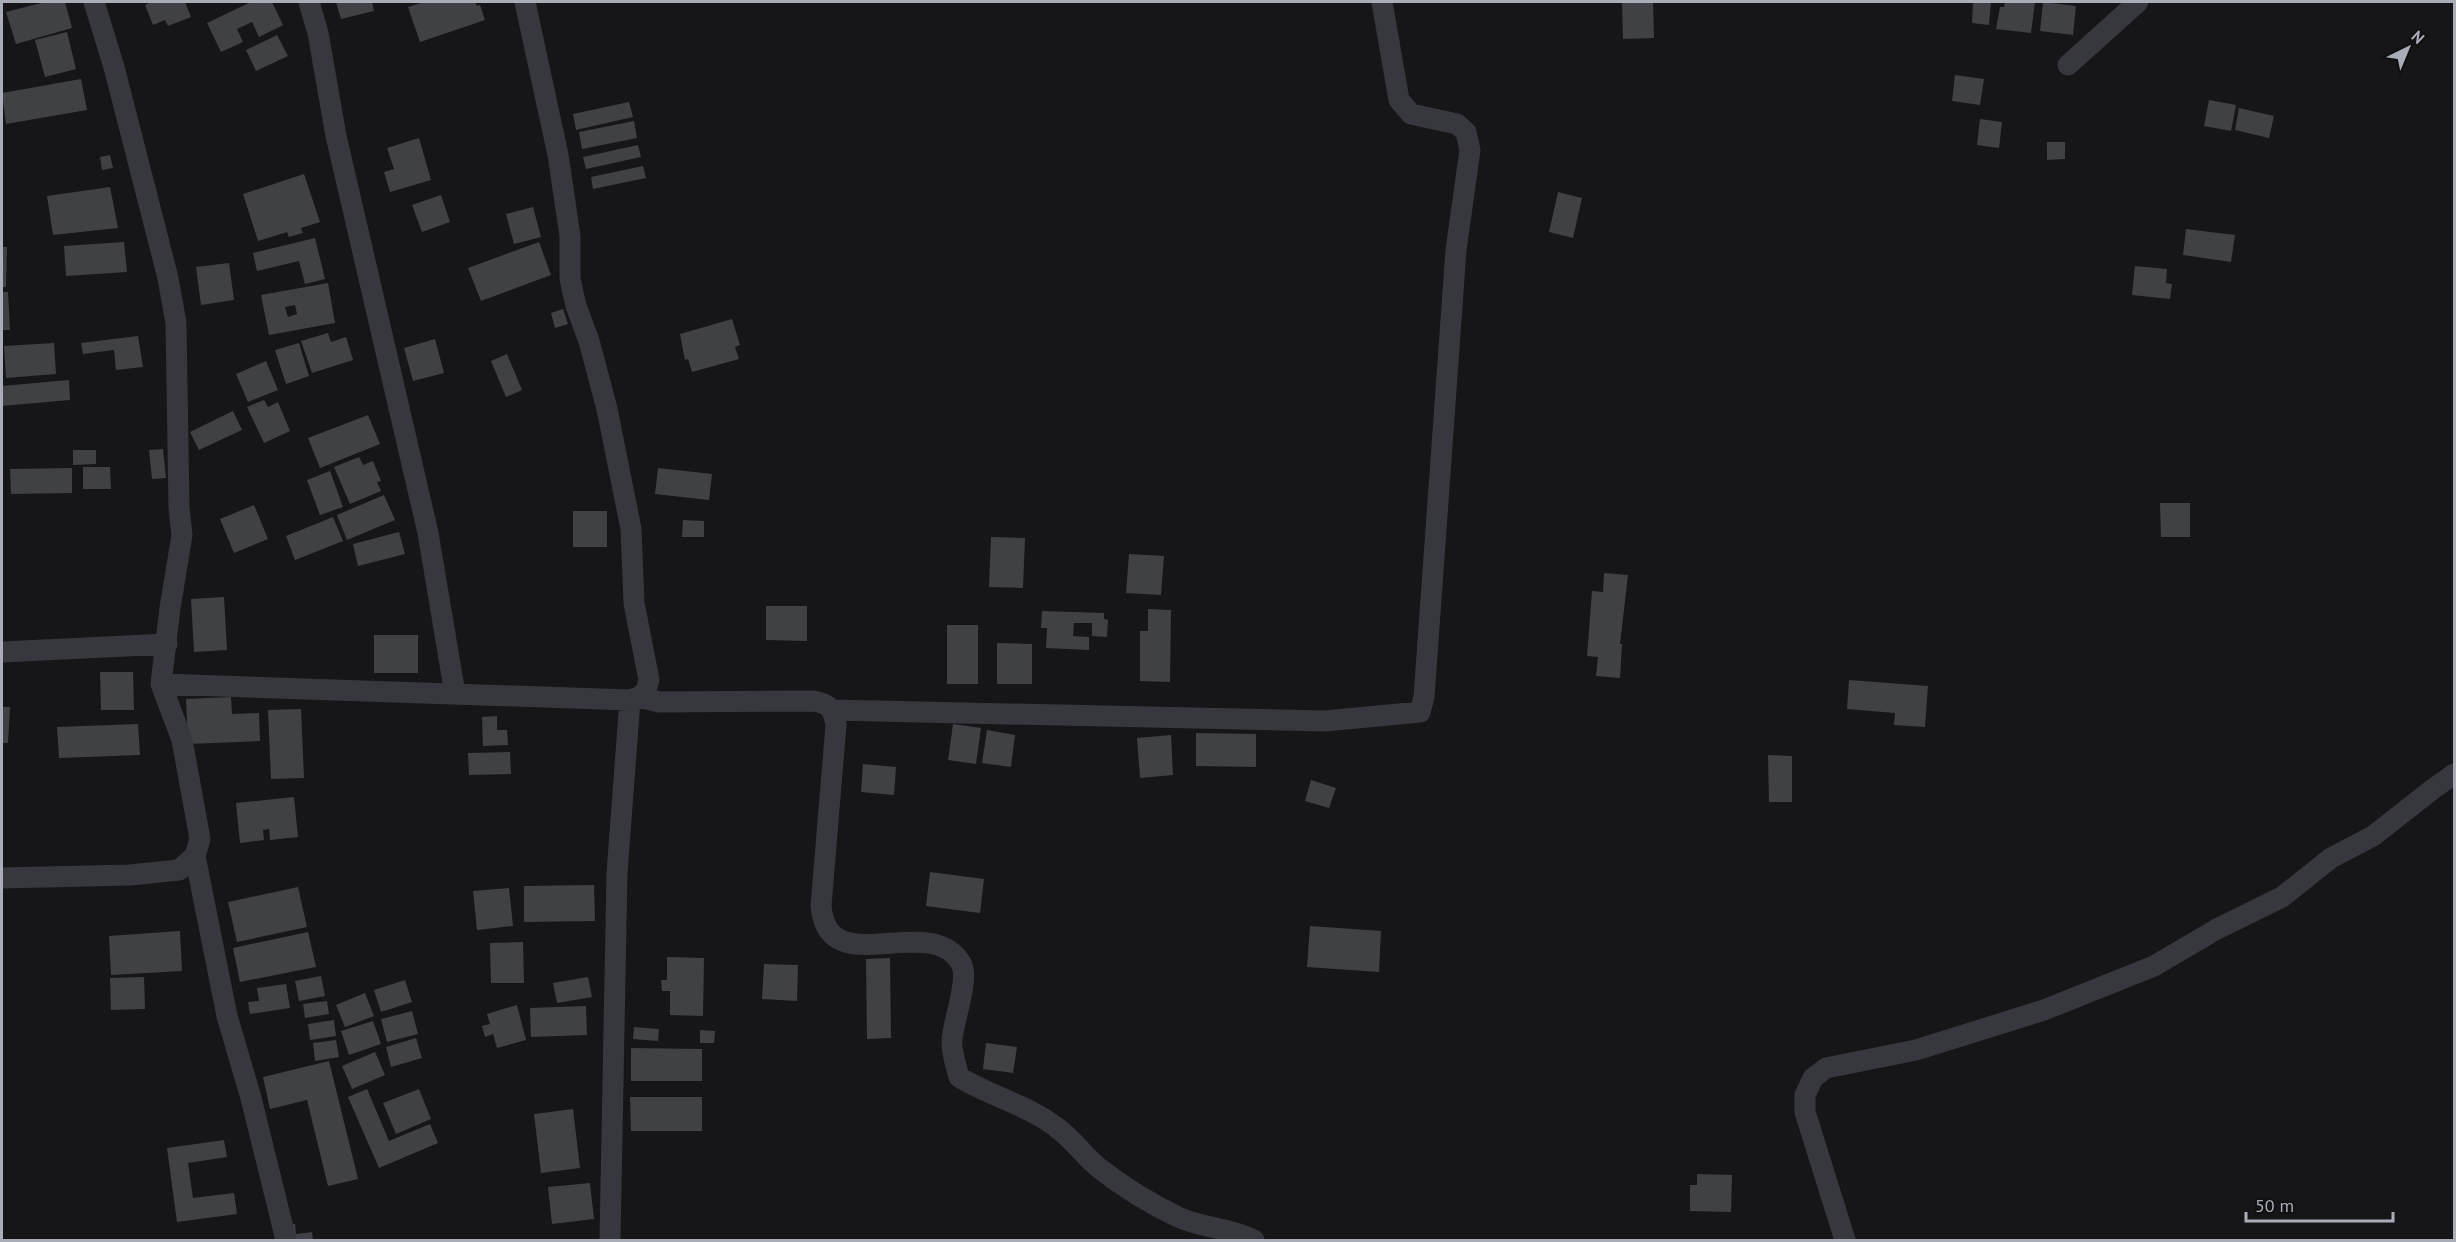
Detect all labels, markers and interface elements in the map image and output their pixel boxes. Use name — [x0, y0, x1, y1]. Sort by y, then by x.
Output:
north arrow — [2378, 18, 2438, 78]
text: N — [2408, 26, 2429, 48]
scale bar — [2246, 1185, 2393, 1223]
text: 50 m — [2255, 1194, 2294, 1217]

